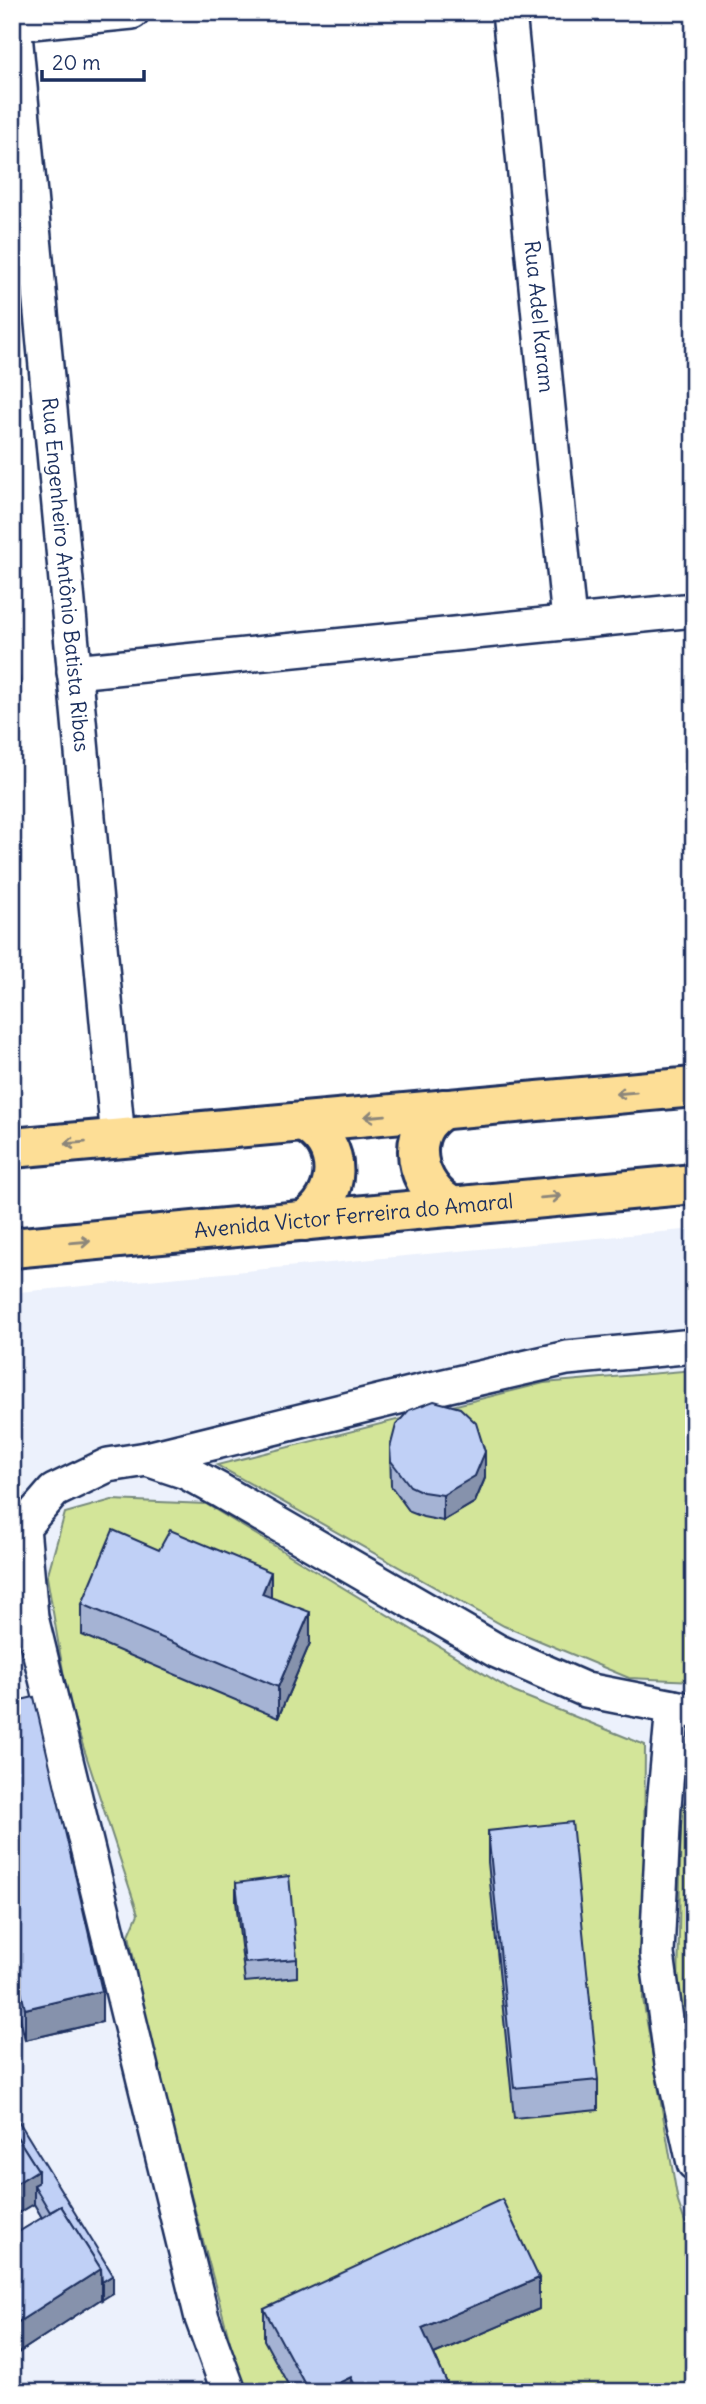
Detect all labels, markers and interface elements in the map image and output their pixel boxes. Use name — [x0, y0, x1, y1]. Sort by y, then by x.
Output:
scale bar — [42, 38, 144, 82]
text: 20 m — [52, 49, 101, 76]
street label: Rua Adel Karam — [519, 239, 560, 394]
street label: Rua Engenheiro Antônio Batista Ribas — [36, 396, 96, 753]
one-way arrow — [615, 1087, 638, 1100]
one-way arrow — [364, 1110, 387, 1123]
one-way arrow — [64, 1137, 87, 1150]
street label: Avenida Victor Ferreira do Amaral — [193, 1187, 514, 1244]
one-way arrow — [539, 1191, 561, 1204]
one-way arrow — [68, 1235, 91, 1248]

